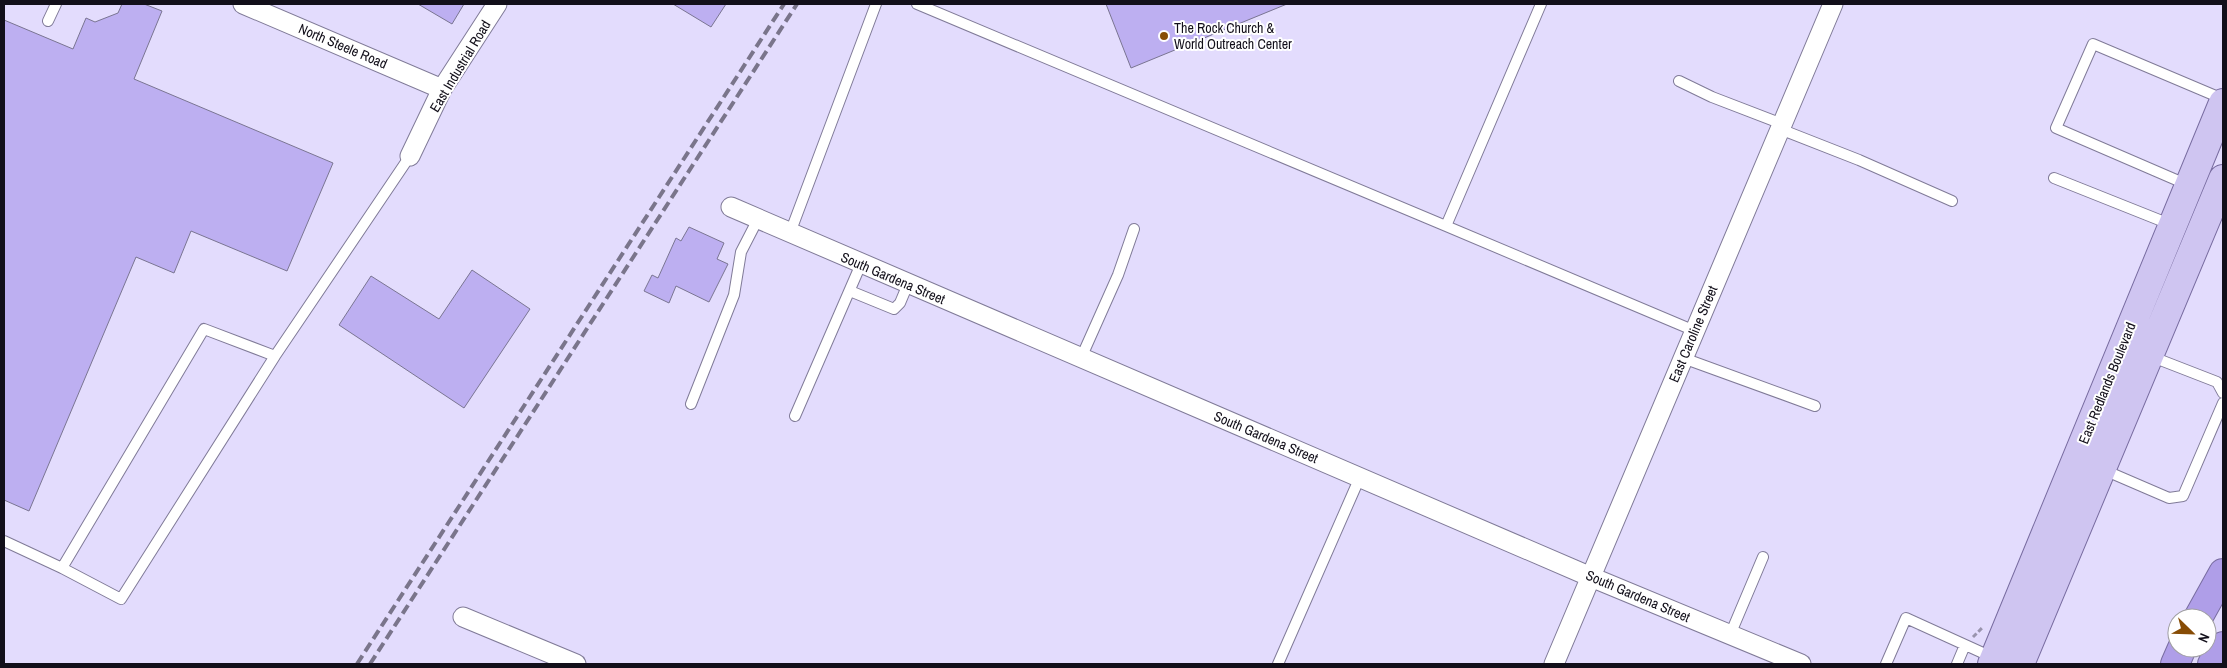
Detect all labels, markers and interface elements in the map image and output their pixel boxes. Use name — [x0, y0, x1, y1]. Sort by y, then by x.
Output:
street label: East Industrial Road — [425, 17, 495, 115]
street label: North Steele Road — [296, 19, 390, 73]
place label: The Rock Church & World Outreach Center — [1174, 19, 1292, 53]
marker: The Rock Church & World Outreach Center — [1158, 30, 1170, 42]
street label: South Gardena Street — [838, 248, 948, 308]
street label: East Caroline Street — [1665, 283, 1721, 385]
street label: East Redlands Boulevard — [2074, 320, 2140, 446]
street label: South Gardena Street — [1211, 407, 1321, 467]
street label: South Gardena Street — [1583, 566, 1693, 626]
north arrow — [2167, 608, 2217, 658]
text: N — [2194, 631, 2214, 645]

